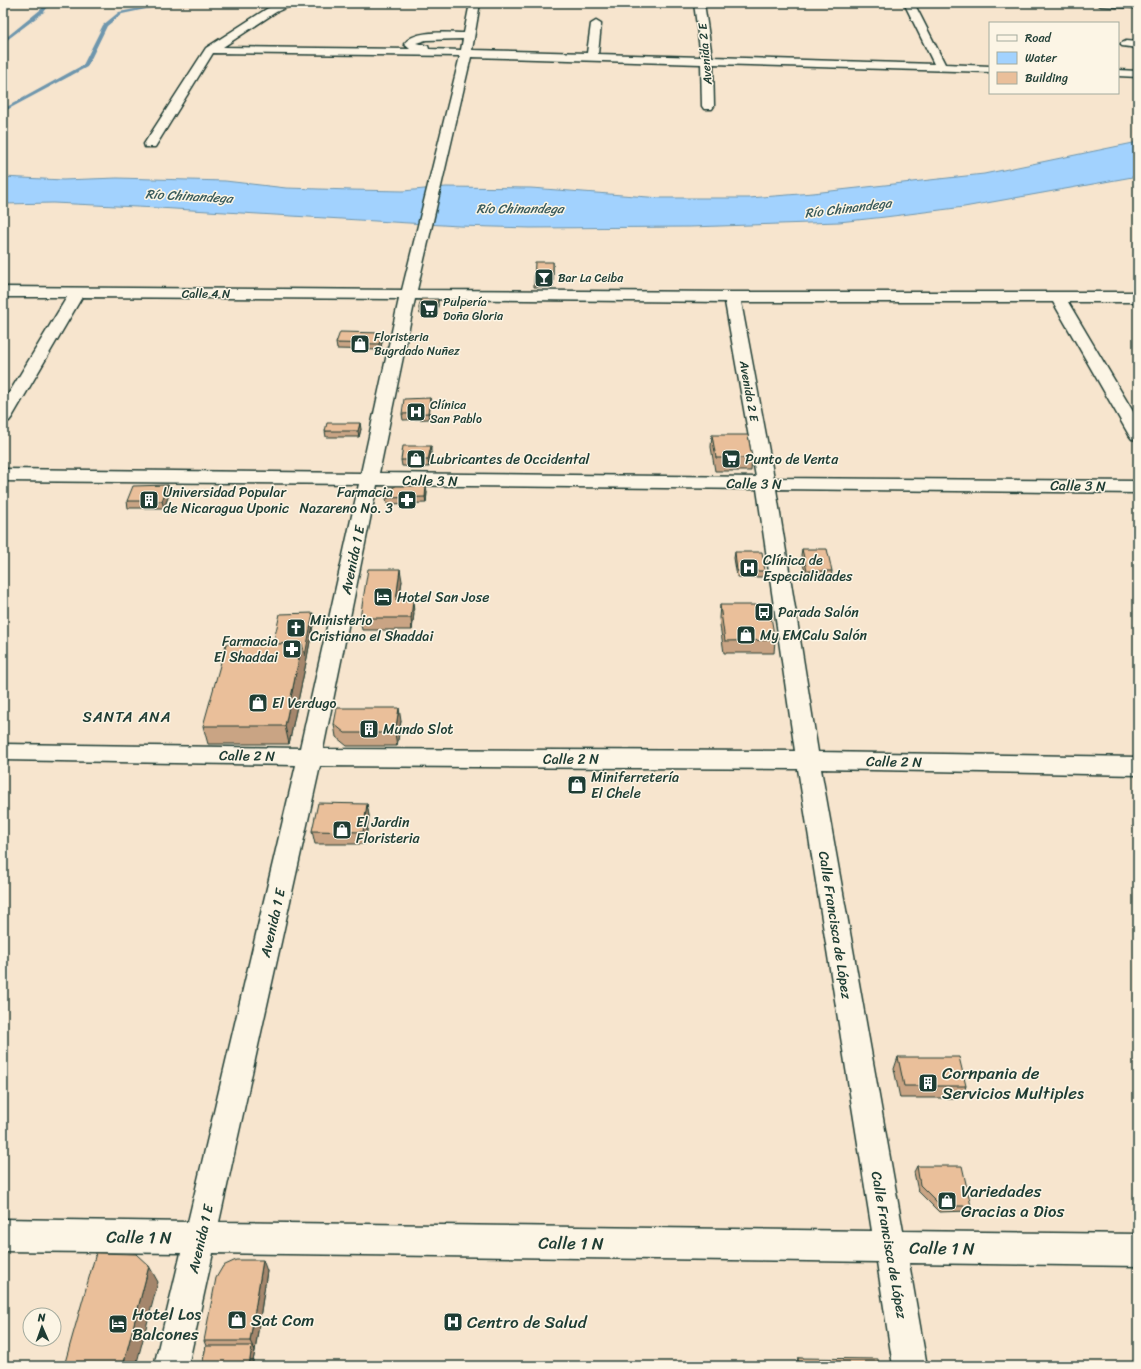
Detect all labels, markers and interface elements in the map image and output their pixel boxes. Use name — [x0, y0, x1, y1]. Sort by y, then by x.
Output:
street label: Avenida 2 E — [691, 21, 719, 87]
legend — [989, 22, 1119, 94]
text: Road — [1025, 27, 1052, 49]
text: Water — [1025, 47, 1058, 69]
text: Building — [1025, 67, 1068, 89]
water label: Río Chinandega — [145, 182, 235, 210]
water label: Río Chinandega — [803, 191, 894, 225]
water label: Río Chinandega — [476, 197, 565, 220]
bar icon: Bar La Ceiba — [533, 267, 555, 289]
place label: Bar La Ceiba — [558, 267, 624, 289]
street label: Calle 4 N — [182, 283, 231, 305]
place label: Pulpería Doña Gloria — [443, 291, 504, 327]
supermarket icon: Pulpería Doña Gloria — [418, 298, 440, 320]
place label: Floristeria Bugrdado Nuñez — [374, 326, 460, 362]
shop icon: Floristeria Bugrdado Nuñez — [349, 333, 371, 355]
street label: Avenida 2 E — [733, 358, 765, 425]
place label: Clínica San Pablo — [430, 394, 482, 430]
hospital icon: Clínica San Pablo — [405, 401, 427, 423]
place label: Lubricantes de Occidental — [430, 447, 590, 472]
place label: Punto de Venta — [745, 447, 839, 472]
shop icon: Lubricantes de Occidental — [405, 448, 427, 470]
supermarket icon: Punto de Venta — [720, 448, 742, 470]
street label: Calle 3 N — [402, 468, 458, 494]
street label: Calle 3 N — [726, 471, 782, 497]
street label: Calle 3 N — [1050, 473, 1106, 499]
place label: Universidad Popular de Nicaragua Uponic — [163, 480, 289, 521]
place label: Farmacia Nazareno No. 3 — [299, 480, 393, 521]
building icon: Universidad Popular de Nicaragua Uponic — [138, 489, 160, 511]
pharmacy icon: Farmacia Nazareno No. 3 — [396, 489, 418, 511]
street label: Avenida 1 E — [333, 522, 373, 598]
place label: Clínica de Especialidades — [763, 548, 853, 589]
hospital icon: Clínica de Especialidades — [738, 557, 760, 579]
place label: Hotel San Jose — [397, 585, 489, 610]
hotel icon: Hotel San Jose — [372, 586, 394, 608]
place label: Parada Salón — [778, 600, 859, 625]
bus stop icon: Parada Salón — [753, 601, 775, 623]
place label: Ministerio Cristiano el Shaddai — [310, 608, 434, 649]
church icon: Ministerio Cristiano el Shaddai — [285, 617, 307, 639]
place label: My EMCalu Salón — [760, 623, 868, 648]
shop icon: My EMCalu Salón — [735, 624, 757, 646]
place label: Farmacia El Shaddai — [214, 629, 279, 670]
pharmacy icon: Farmacia El Shaddai — [281, 638, 303, 660]
place label: El Verdugo — [272, 691, 336, 716]
shop icon: El Verdugo — [247, 692, 269, 714]
district label: SANTA ANA — [82, 704, 172, 730]
place label: Mundo Slot — [383, 717, 453, 742]
building icon: Mundo Slot — [358, 718, 380, 740]
street label: Calle 2 N — [219, 743, 276, 769]
street label: Calle 2 N — [543, 747, 599, 772]
street label: Calle 2 N — [866, 749, 923, 775]
place label: Miniferretería El Chele — [591, 765, 679, 806]
shop icon: Miniferretería El Chele — [566, 774, 588, 796]
place label: El Jardin Floristeria — [356, 810, 421, 851]
shop icon: El Jardin Floristeria — [331, 819, 353, 841]
street label: Calle Francisca de López — [811, 849, 859, 1001]
street label: Avenida 1 E — [253, 885, 293, 961]
place label: Cornpania de Servicios Multiples — [942, 1058, 1084, 1108]
building icon: Cornpania de Servicios Multiples — [917, 1072, 939, 1094]
street label: Calle Francisca de López — [864, 1169, 914, 1321]
place label: Variedades Gracias a Dios — [961, 1176, 1064, 1226]
shop icon: Variedades Gracias a Dios — [936, 1190, 958, 1212]
street label: Avenida 1 E — [181, 1201, 221, 1277]
street label: Calle 1 N — [106, 1221, 172, 1253]
street label: Calle 1 N — [538, 1227, 604, 1259]
street label: Calle 1 N — [909, 1232, 975, 1264]
place label: Hotel Los Balcones — [132, 1299, 201, 1349]
place label: Sat Com — [251, 1305, 314, 1335]
north arrow — [22, 1307, 62, 1347]
place label: Centro de Salud — [467, 1307, 588, 1337]
text: N — [37, 1308, 46, 1327]
shop icon: Sat Com — [226, 1309, 248, 1331]
hospital icon: Centro de Salud — [442, 1311, 464, 1333]
hotel icon: Hotel Los Balcones — [107, 1313, 129, 1335]

